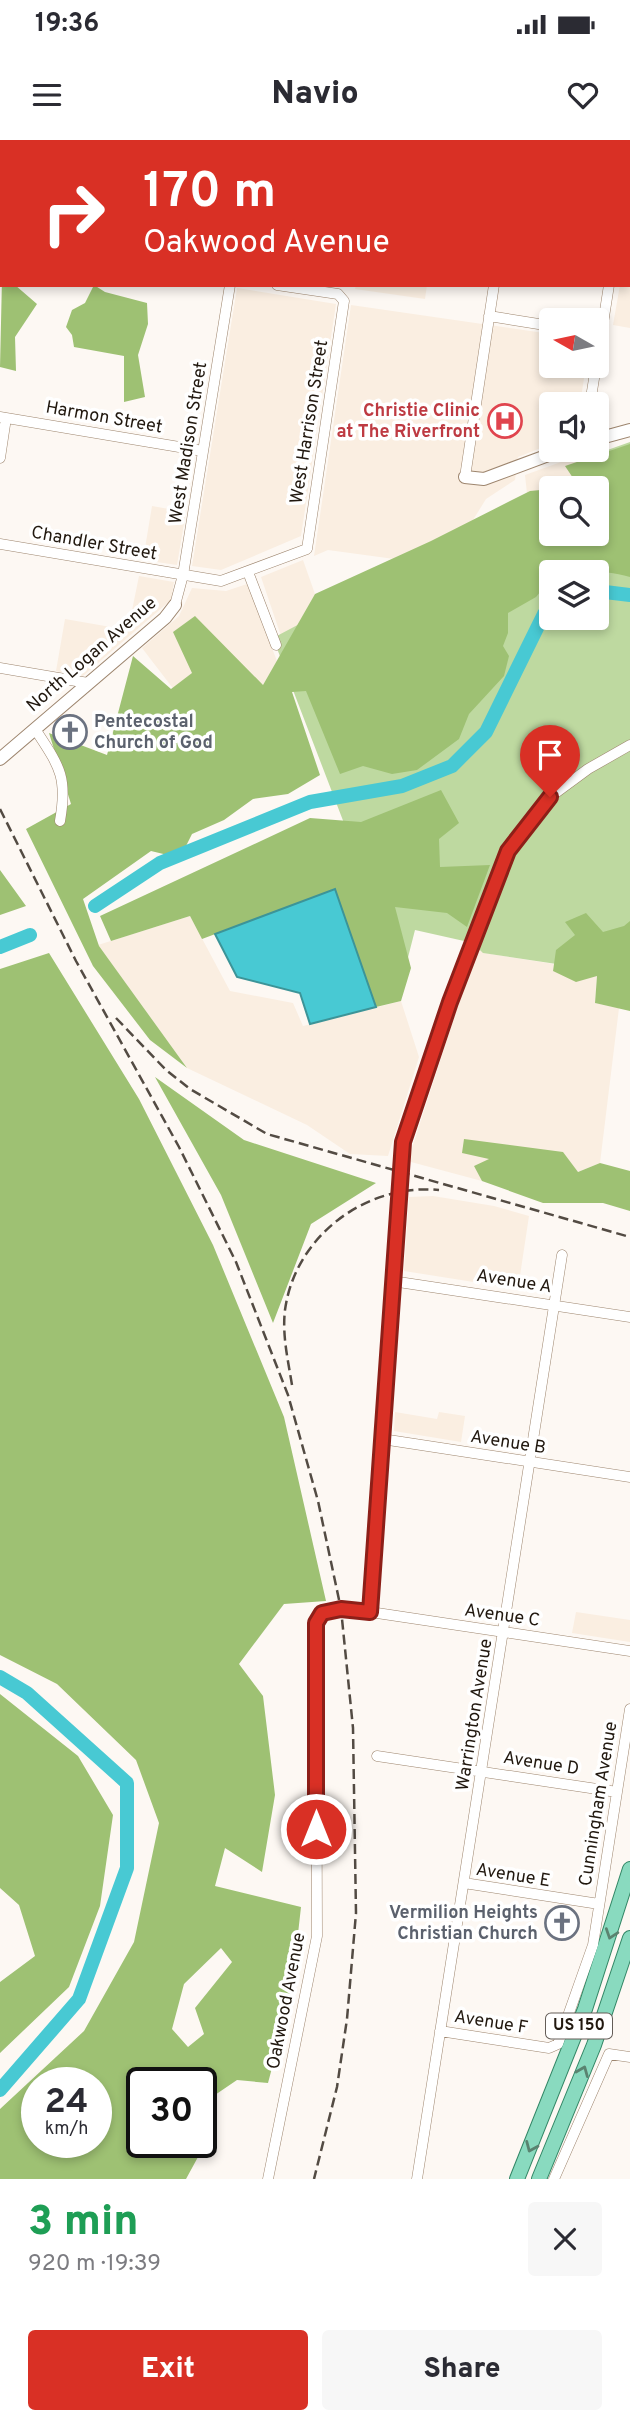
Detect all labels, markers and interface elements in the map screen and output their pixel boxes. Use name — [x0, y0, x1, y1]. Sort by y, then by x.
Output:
text: 19:36 — [35, 8, 99, 41]
text: Navio — [271, 75, 359, 115]
icon: menu — [28, 76, 66, 114]
icon: heart — [564, 76, 602, 114]
text: 170 m — [143, 163, 276, 225]
icon: right — [28, 168, 119, 259]
text: Oakwood Avenue — [143, 224, 390, 264]
north arrow — [539, 308, 609, 378]
map controls — [539, 308, 609, 630]
street label: West Harrison Street — [286, 338, 334, 506]
street label: West Madison Street — [165, 360, 213, 526]
button: sound — [539, 392, 609, 462]
street label: Harmon Street — [44, 396, 164, 440]
place label: Christie Clinic at The Riverfront — [336, 400, 480, 444]
hospital icon: Christie Clinic at The Riverfront — [486, 402, 524, 440]
button: search — [539, 476, 609, 546]
street label: Chandler Street — [29, 522, 159, 566]
button: layers — [539, 560, 609, 630]
street label: North Logan Avenue — [22, 592, 162, 718]
place label: Pentecostal Church of God — [94, 711, 213, 755]
church icon: Pentecostal Church of God — [51, 713, 89, 751]
pin — [520, 725, 580, 797]
icon: arrive — [531, 736, 569, 774]
street label: Avenue A — [475, 1265, 553, 1299]
street label: Avenue B — [469, 1426, 547, 1460]
street label: Avenue C — [463, 1599, 541, 1633]
street label: Warrington Avenue — [452, 1637, 498, 1793]
street label: Cunningham Avenue — [575, 1720, 623, 1888]
street label: Avenue D — [501, 1747, 581, 1781]
position arrow — [279, 1792, 353, 1866]
street label: Avenue E — [474, 1859, 552, 1893]
place label: Vermilion Heights Christian Church — [389, 1902, 538, 1946]
church icon: Vermilion Heights Christian Church — [543, 1904, 581, 1942]
one-way arrow — [605, 1928, 619, 1940]
street label: Oakwood Avenue — [262, 1931, 312, 2071]
street label: Avenue F — [452, 2006, 530, 2040]
road number: US 150 — [546, 2014, 612, 2038]
one-way arrow — [575, 2065, 589, 2077]
speed limit sign: 30 — [126, 2067, 217, 2158]
text: 24 — [45, 2081, 88, 2125]
text: km/h — [45, 2118, 88, 2141]
one-way arrow — [525, 2141, 539, 2153]
text: 3 min — [28, 2197, 139, 2250]
button: close — [528, 2202, 602, 2276]
text: 920 m · 19:39 — [28, 2250, 161, 2279]
button: Exit — [28, 2330, 308, 2410]
button: Share — [322, 2330, 602, 2410]

